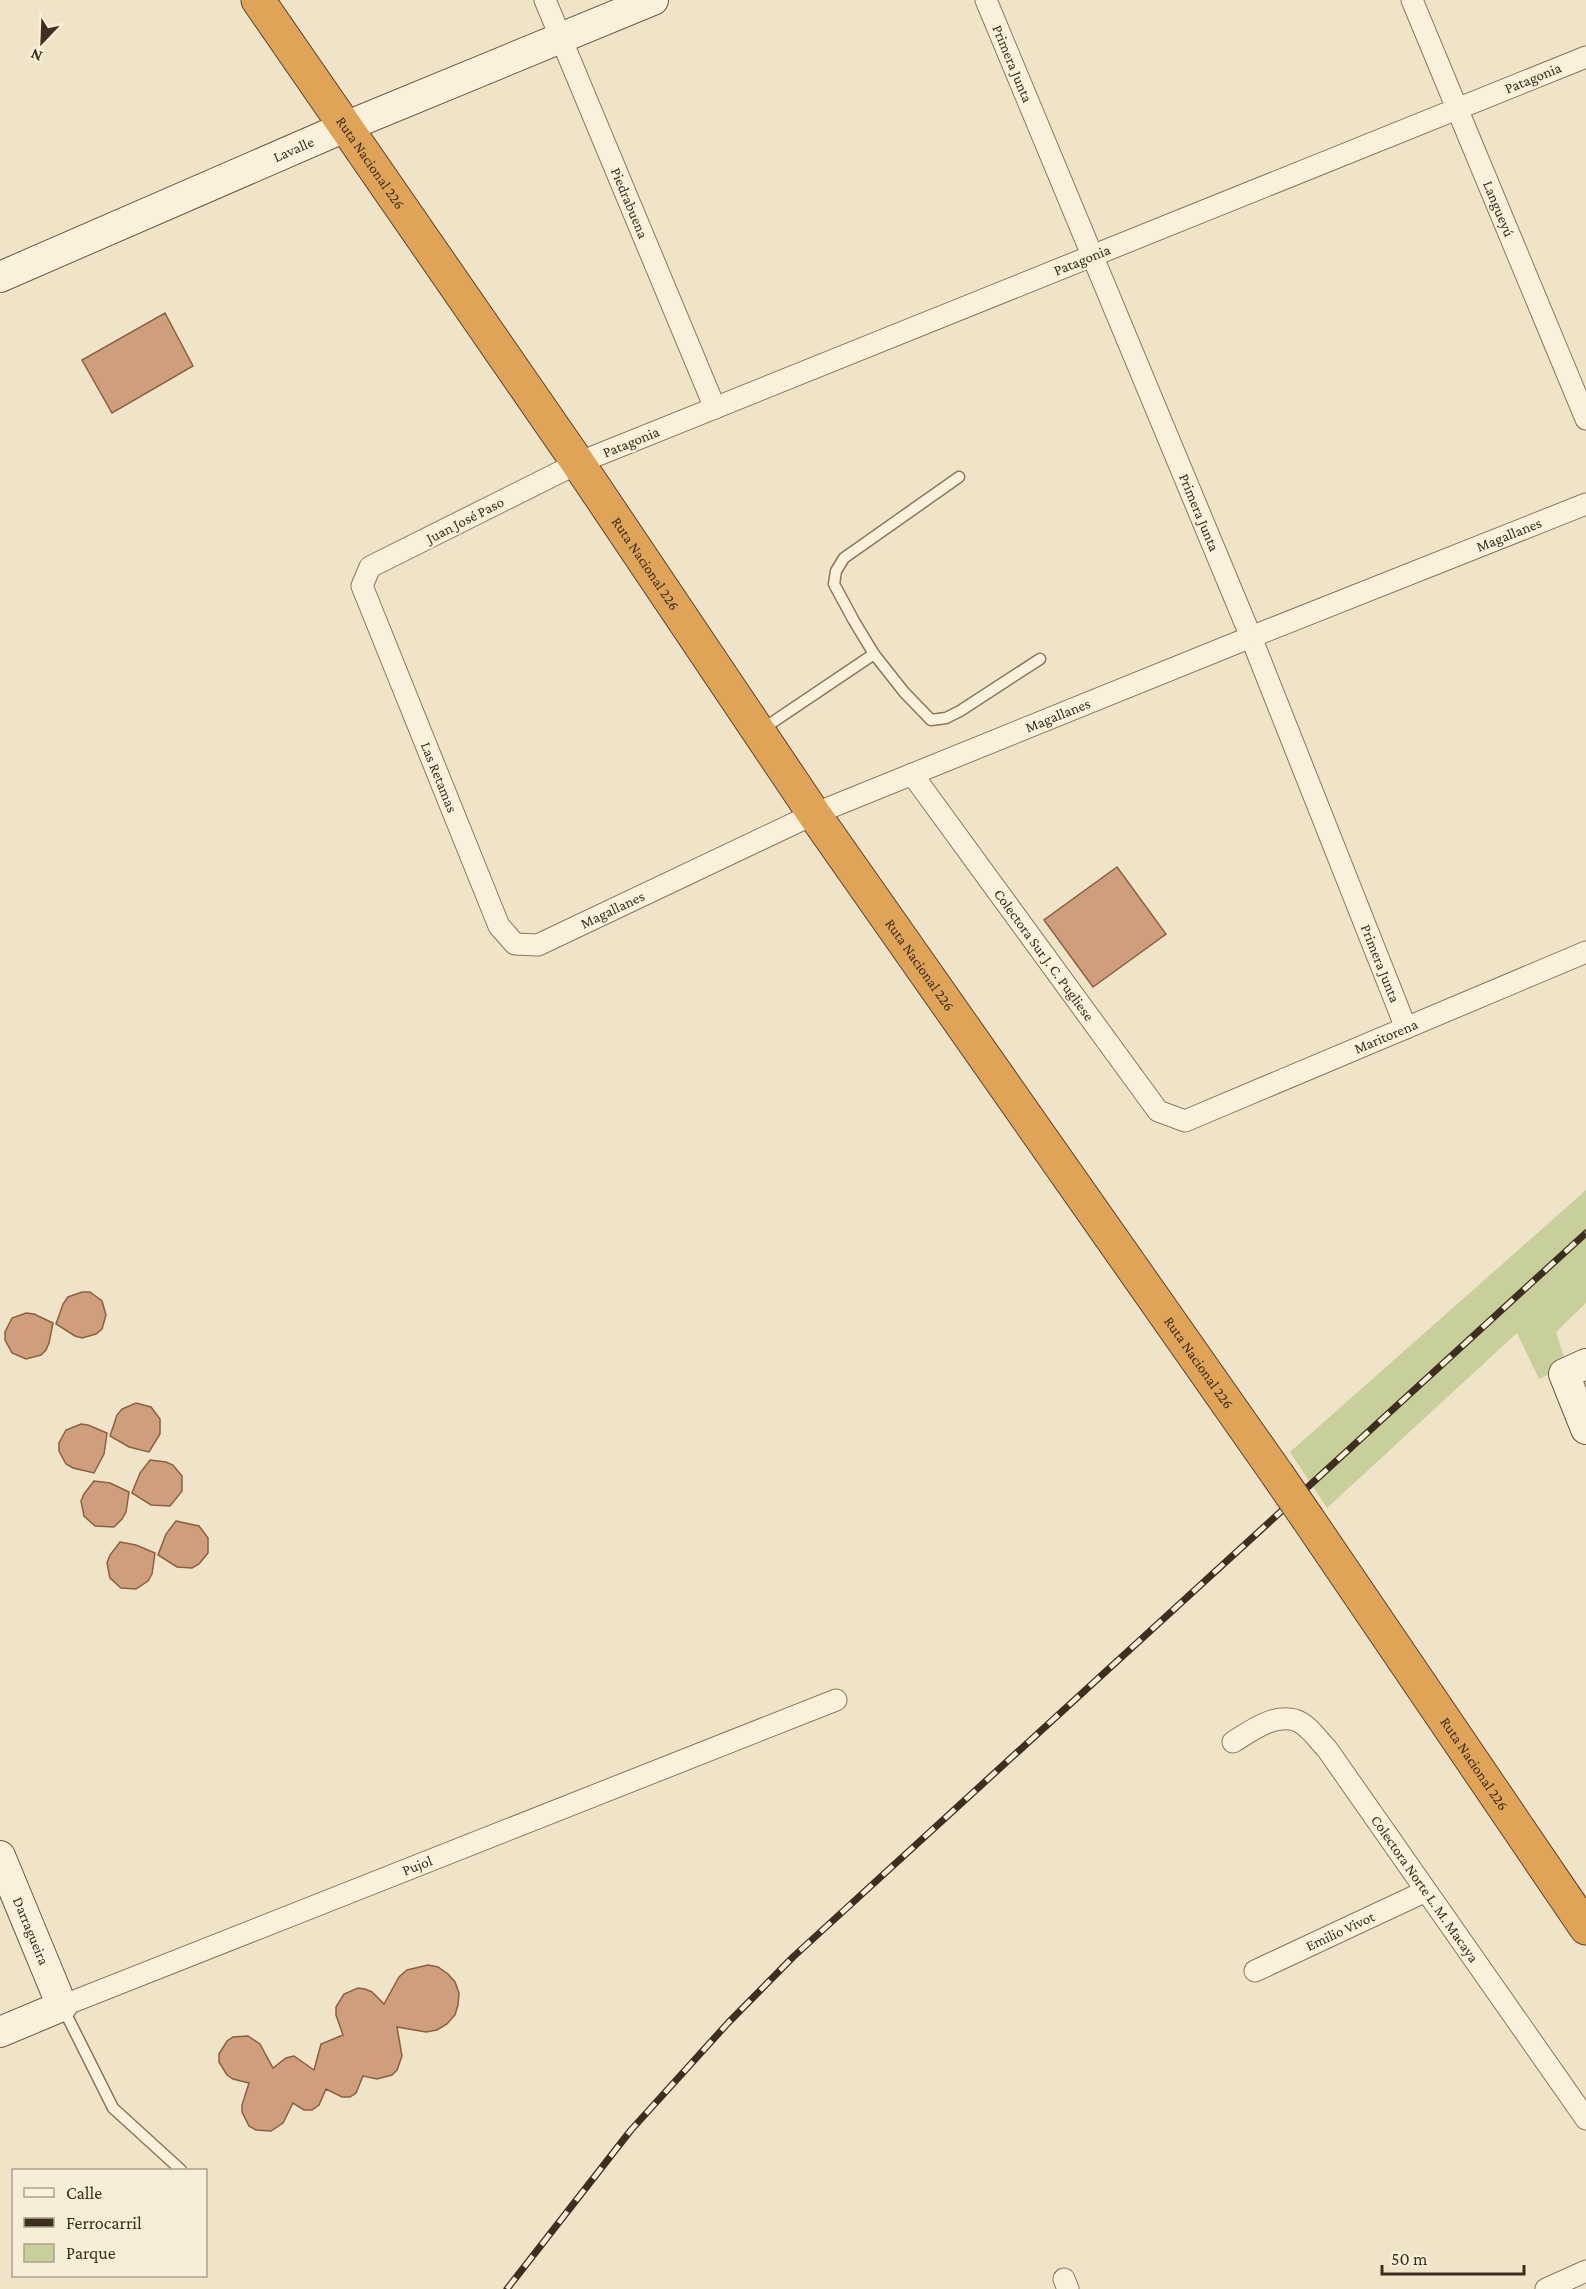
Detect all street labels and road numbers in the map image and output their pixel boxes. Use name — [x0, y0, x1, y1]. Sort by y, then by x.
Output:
street label: Primera Junta — [989, 22, 1036, 105]
street label: Patagonia — [1502, 59, 1564, 98]
street label: Ruta Nacional 226 — [333, 114, 408, 212]
street label: Lavalle — [271, 133, 317, 165]
street label: Piedrabuena — [608, 165, 651, 241]
street label: Langueyú — [1480, 178, 1517, 239]
street label: Patagonia — [1051, 241, 1113, 280]
street label: Patagonia — [600, 423, 662, 462]
street label: Primera Junta — [1176, 471, 1222, 554]
street label: Juan José Paso — [422, 494, 507, 548]
street label: Ruta Nacional 226 — [609, 514, 683, 613]
street label: Magallanes — [1474, 514, 1544, 555]
street label: Magallanes — [1023, 695, 1093, 736]
street label: Las Retamas — [418, 740, 460, 815]
street label: Colectora Sur J. C. Pugliese — [991, 886, 1098, 1024]
street label: Magallanes — [578, 888, 647, 932]
street label: Ruta Nacional 226 — [882, 916, 958, 1014]
street label: Primera Junta — [1358, 922, 1403, 1005]
street label: Maritorena — [1352, 1016, 1420, 1057]
street label: Ruta Nacional 226 — [1161, 1314, 1237, 1412]
street label: Ruta Nacional 226 — [1437, 1714, 1512, 1813]
street label: Colectora Norte L. M. Macaya — [1368, 1812, 1482, 1965]
street label: Pujol — [400, 1852, 434, 1879]
street label: Darragueira — [10, 1895, 52, 1967]
street label: Emilio Vivot — [1303, 1908, 1378, 1954]

